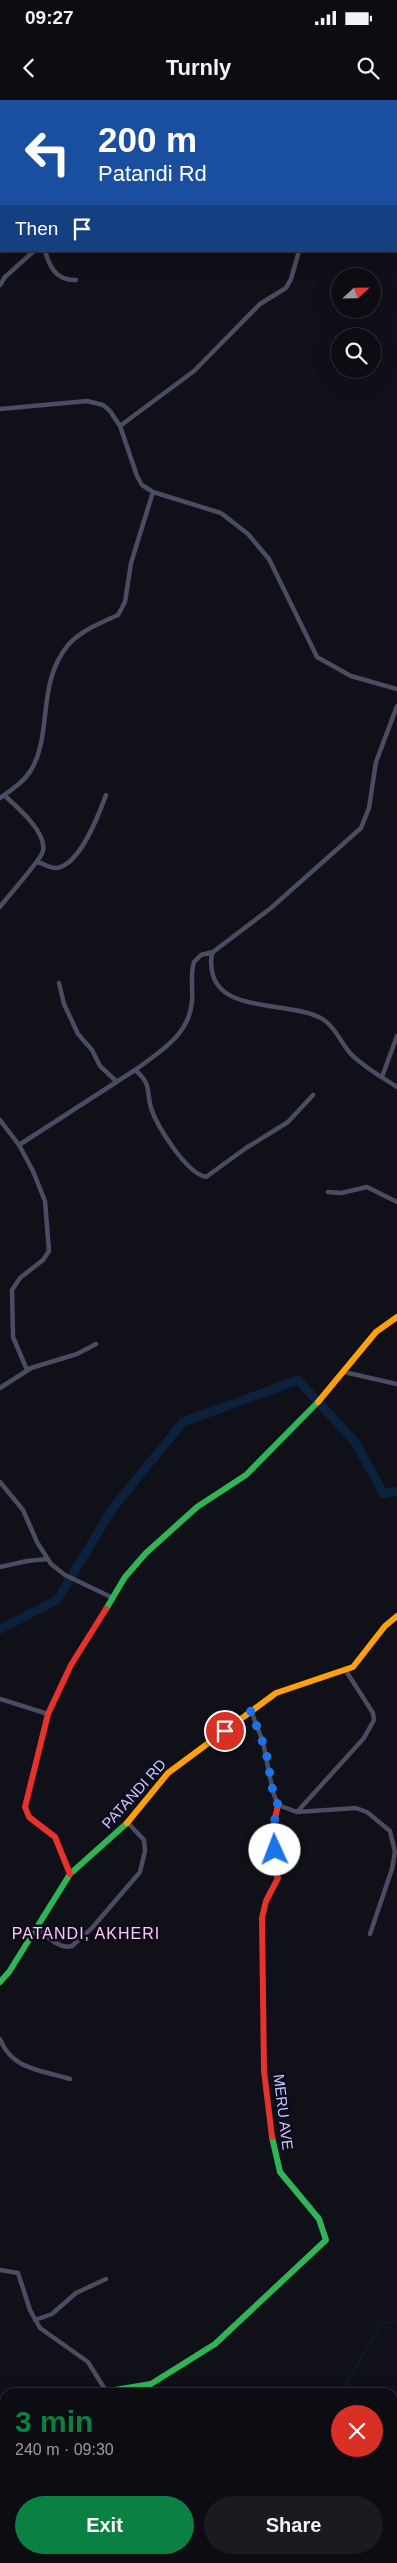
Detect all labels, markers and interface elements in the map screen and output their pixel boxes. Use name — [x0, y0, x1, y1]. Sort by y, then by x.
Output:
text: 09:27 — [25, 7, 74, 28]
icon: back — [15, 54, 43, 82]
icon: search — [354, 54, 382, 82]
text: Turnly — [166, 55, 231, 80]
icon: left — [15, 120, 80, 185]
text: 200 m — [98, 120, 197, 159]
text: Patandi Rd — [98, 161, 207, 186]
icon: arrive — [68, 215, 96, 243]
text: Then — [15, 218, 58, 239]
north arrow — [331, 268, 381, 318]
map controls — [331, 268, 381, 378]
button: search — [331, 328, 381, 378]
pin — [204, 1710, 246, 1752]
icon: arrive — [211, 1717, 239, 1745]
street label: PATANDI RD — [98, 1755, 169, 1832]
position arrow — [248, 1823, 300, 1875]
district label: PATANDI, AKHERI — [12, 1925, 160, 1942]
street label: MERU AVE — [270, 2073, 297, 2151]
text: 3 min — [15, 2405, 93, 2438]
button: close — [331, 2405, 383, 2457]
text: 240 m · 09:30 — [15, 2441, 114, 2458]
button: Exit — [15, 2496, 194, 2554]
button: Share — [204, 2496, 383, 2554]

